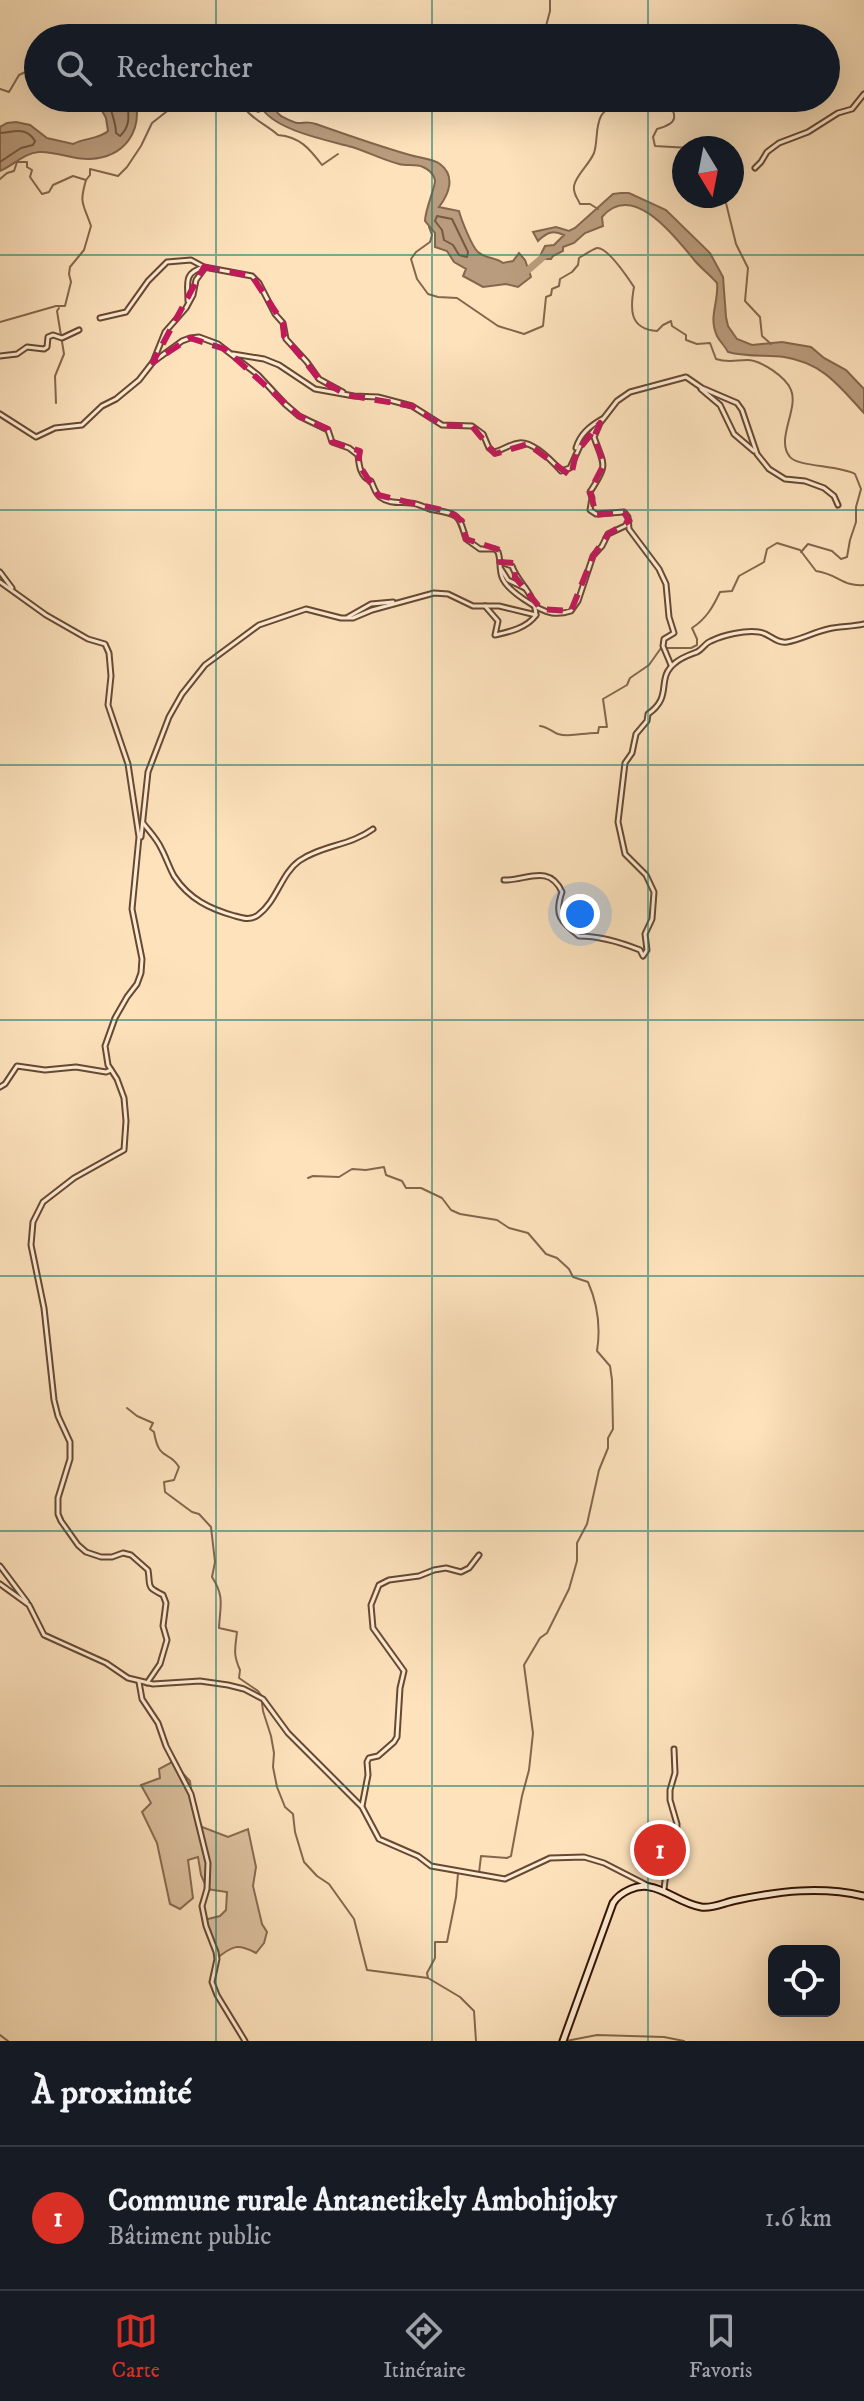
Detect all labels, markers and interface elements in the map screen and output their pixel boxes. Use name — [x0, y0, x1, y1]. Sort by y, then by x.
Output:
search box — [24, 24, 840, 112]
icon: search — [52, 46, 96, 90]
text: Rechercher — [116, 50, 252, 87]
north arrow — [672, 136, 744, 208]
your location — [560, 894, 600, 934]
pin: 1 — [634, 1820, 686, 1880]
map controls — [768, 1945, 840, 2017]
button: locate — [768, 1945, 840, 2017]
text: À proximité — [32, 2072, 192, 2114]
text: Commune rurale Antanetikely Ambohijoky — [108, 2183, 617, 2220]
text: 1 — [53, 2202, 63, 2235]
text: 1.6 km — [765, 2202, 832, 2235]
text: Bâtiment public — [108, 2220, 271, 2253]
tab: Carte — [112, 2309, 160, 2384]
tab: Itinéraire — [383, 2309, 466, 2384]
tab: Favoris — [689, 2309, 752, 2384]

